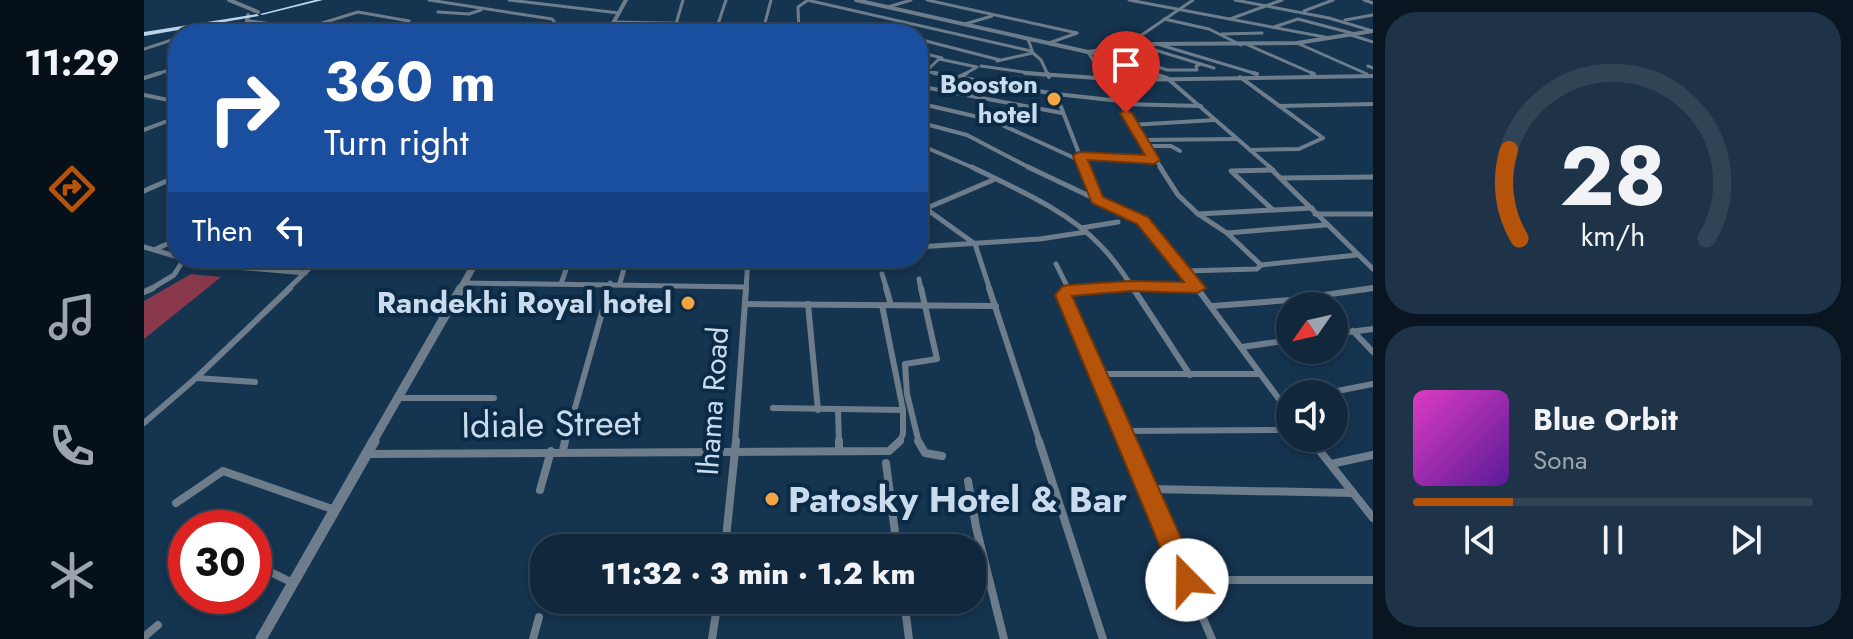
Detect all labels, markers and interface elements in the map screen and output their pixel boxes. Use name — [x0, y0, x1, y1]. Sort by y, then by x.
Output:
pin — [1092, 31, 1160, 113]
text: 11:29 — [24, 36, 120, 88]
text: 360 m — [324, 41, 496, 122]
icon: arrive — [1104, 43, 1148, 87]
icon: right — [192, 56, 296, 160]
place label: Booston hotel — [940, 65, 1038, 133]
marker: Booston hotel — [1045, 90, 1063, 108]
text: 28 — [1560, 115, 1666, 235]
text: Turn right — [324, 116, 469, 168]
icon: directions — [44, 161, 100, 217]
icon: left — [269, 208, 313, 252]
text: Then — [192, 209, 253, 252]
text: km/h — [1581, 215, 1645, 257]
place label: Randekhi Royal hotel — [377, 281, 672, 324]
icon: music — [44, 289, 100, 345]
north arrow — [1276, 292, 1348, 364]
map controls — [1276, 292, 1348, 452]
marker: Randekhi Royal hotel — [679, 294, 697, 312]
street label: Ihama Road — [686, 325, 739, 477]
button: sound — [1276, 380, 1348, 452]
street label: Idiale Street — [461, 395, 642, 451]
text: Blue Orbit — [1533, 398, 1678, 441]
icon: phone — [44, 418, 100, 474]
text: Sona — [1533, 441, 1588, 479]
place label: Patosky Hotel & Bar — [788, 473, 1127, 525]
marker: Patosky Hotel & Bar — [763, 490, 781, 508]
speed limit sign: 30 — [168, 510, 272, 614]
icon: previous — [1458, 518, 1502, 562]
icon: pause — [1591, 518, 1635, 562]
icon: next — [1724, 518, 1768, 562]
position arrow — [1145, 538, 1229, 622]
icon: climate — [44, 547, 100, 603]
text: 11:32 · 3 min · 1.2 km — [601, 552, 916, 595]

